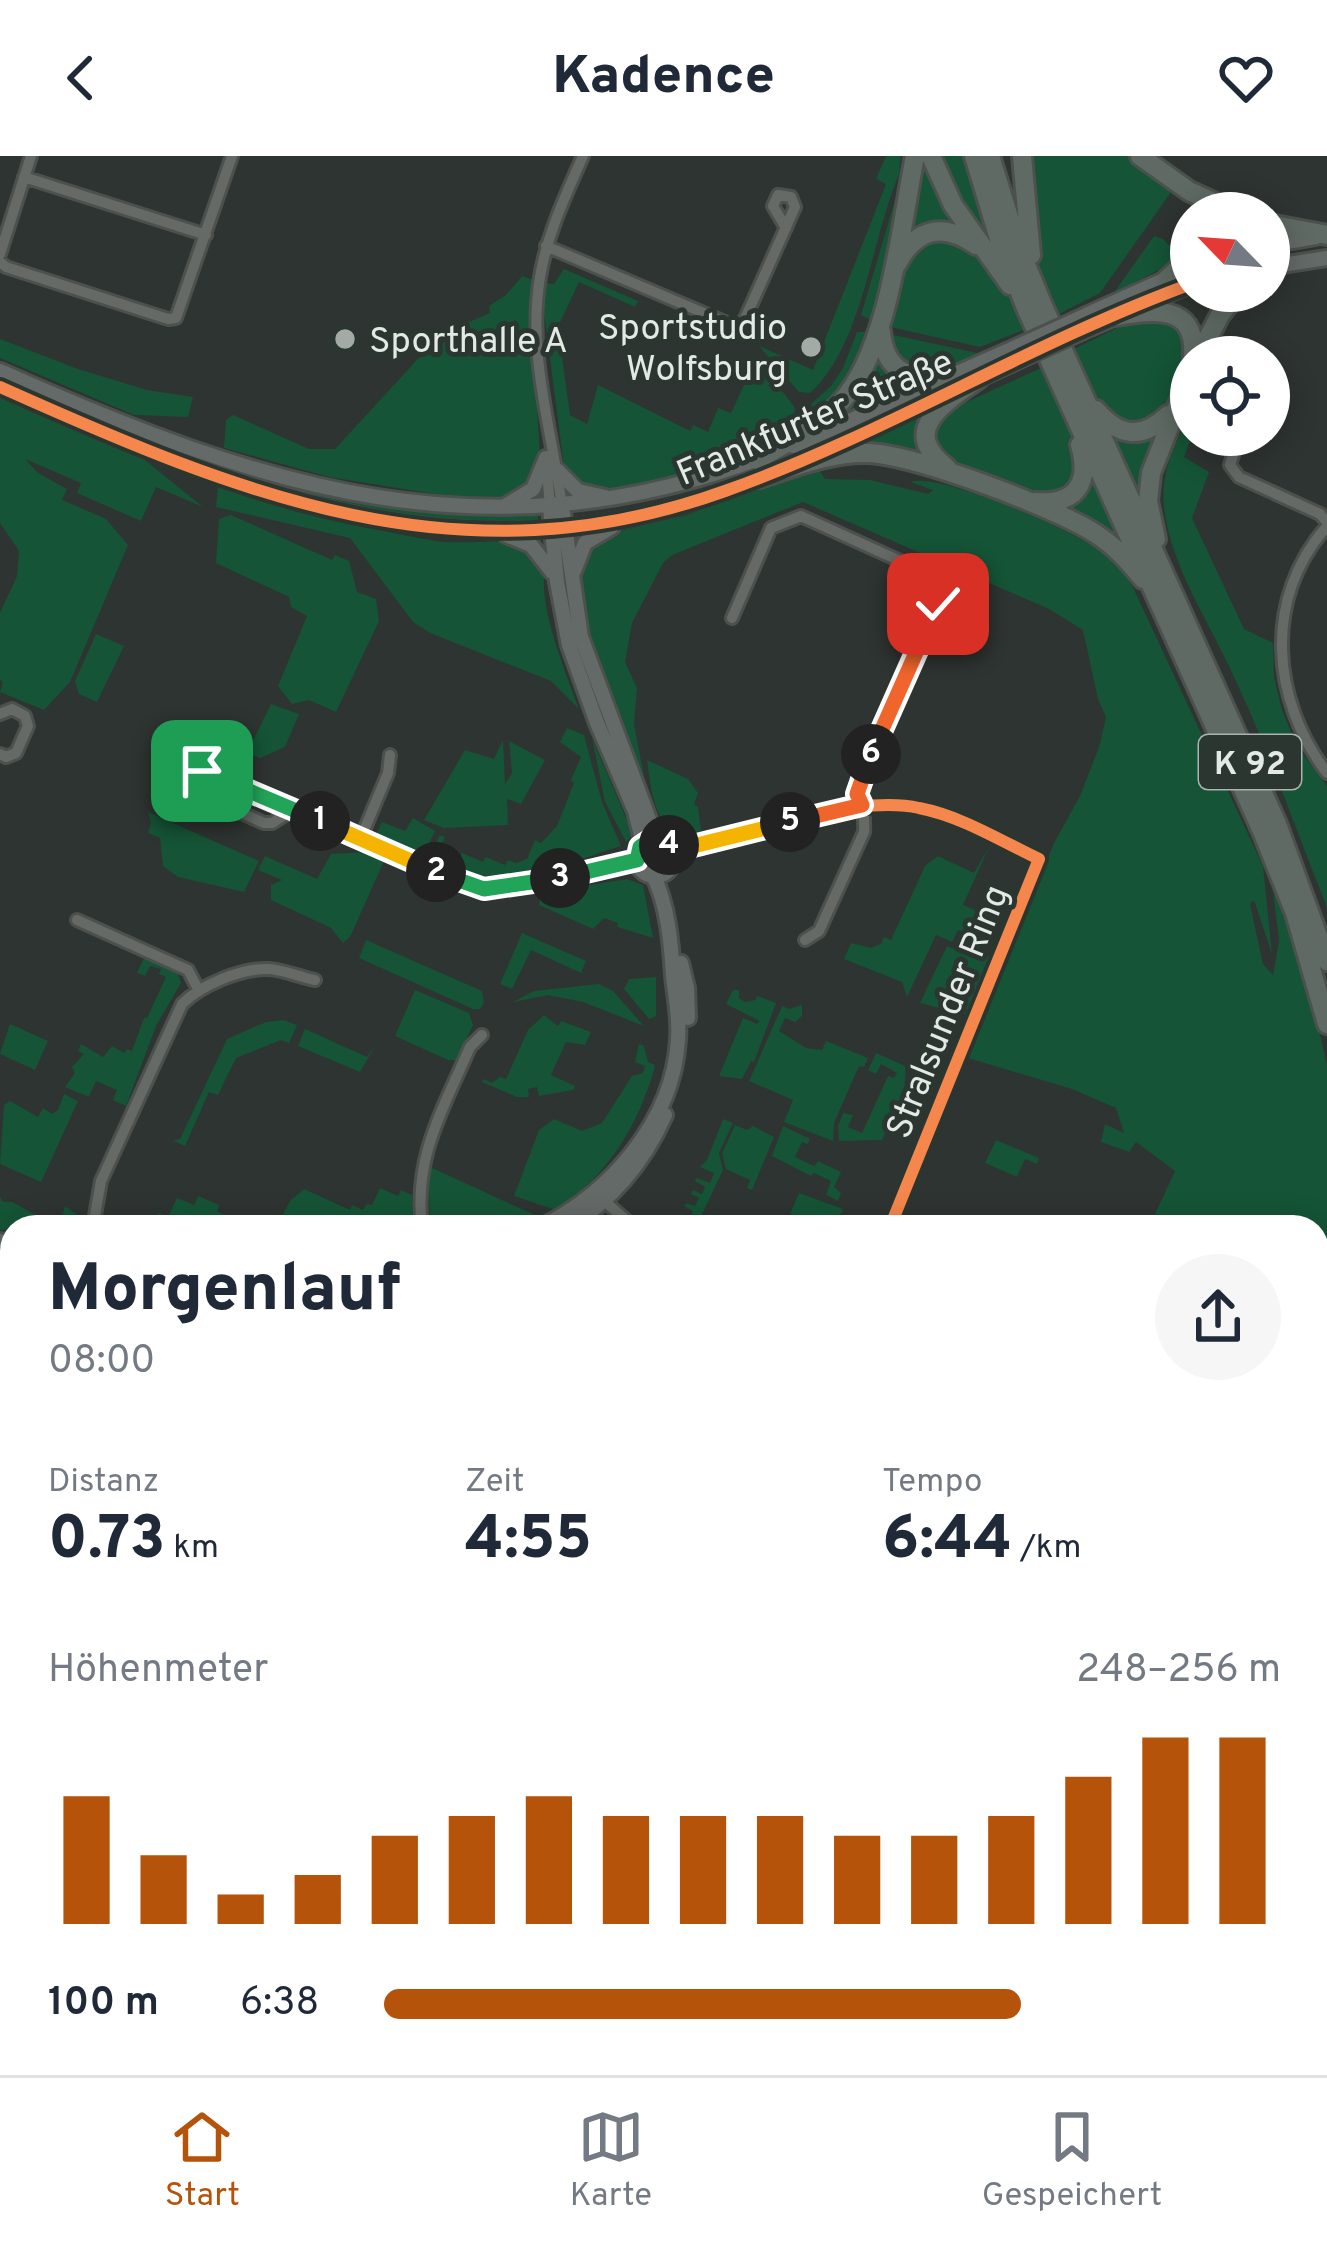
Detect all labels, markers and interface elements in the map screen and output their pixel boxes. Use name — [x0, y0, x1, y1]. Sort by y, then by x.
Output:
text: Kadence — [552, 44, 775, 113]
icon: back — [48, 45, 114, 111]
icon: heart — [1213, 45, 1279, 111]
north arrow — [1170, 192, 1290, 312]
map controls — [1170, 192, 1290, 456]
place label: Sportstudio Wolfsburg — [598, 307, 787, 394]
place label: Sporthalle A — [369, 320, 568, 366]
marker: Sporthalle A — [332, 326, 358, 352]
marker: Sportstudio Wolfsburg — [798, 334, 824, 360]
button: locate — [1170, 336, 1290, 456]
street label: Frankfurter Straße — [670, 341, 961, 499]
pin — [887, 553, 989, 655]
icon: check — [905, 571, 971, 637]
pin — [151, 720, 253, 822]
pin: 6 — [841, 724, 901, 784]
text: 6 — [861, 733, 881, 775]
road number: K 92 — [1199, 735, 1301, 789]
icon: arrive — [169, 738, 235, 804]
pin: 1 — [290, 791, 350, 851]
pin: 5 — [760, 792, 820, 852]
text: 1 — [313, 800, 327, 842]
text: 5 — [780, 801, 800, 843]
pin: 4 — [639, 815, 699, 875]
text: 4 — [658, 824, 680, 866]
pin: 2 — [406, 842, 466, 902]
pin: 3 — [530, 848, 590, 908]
text: 2 — [426, 851, 446, 893]
text: 3 — [550, 857, 570, 899]
street label: Stralsunder Ring — [878, 879, 1022, 1146]
text: Morgenlauf — [48, 1251, 401, 1334]
button: share — [1155, 1254, 1281, 1380]
text: 08:00 — [48, 1338, 155, 1387]
text: Distanz — [48, 1462, 159, 1504]
text: Zeit — [465, 1462, 524, 1504]
text: Tempo — [882, 1462, 982, 1504]
text: 0.73 — [48, 1504, 165, 1580]
text: 4:55 — [465, 1504, 592, 1580]
text: 6:44 — [882, 1504, 1012, 1580]
text: km — [165, 1528, 219, 1570]
text: /km — [1012, 1528, 1081, 1570]
text: Höhenmeter — [48, 1647, 269, 1696]
text: 248–256 m — [1076, 1647, 1281, 1696]
text: 100 m — [48, 1980, 159, 2029]
text: 6:38 — [240, 1980, 319, 2029]
tab: Start — [165, 2104, 240, 2218]
tab: Karte — [570, 2104, 652, 2218]
tab: Gespeichert — [982, 2104, 1162, 2218]

